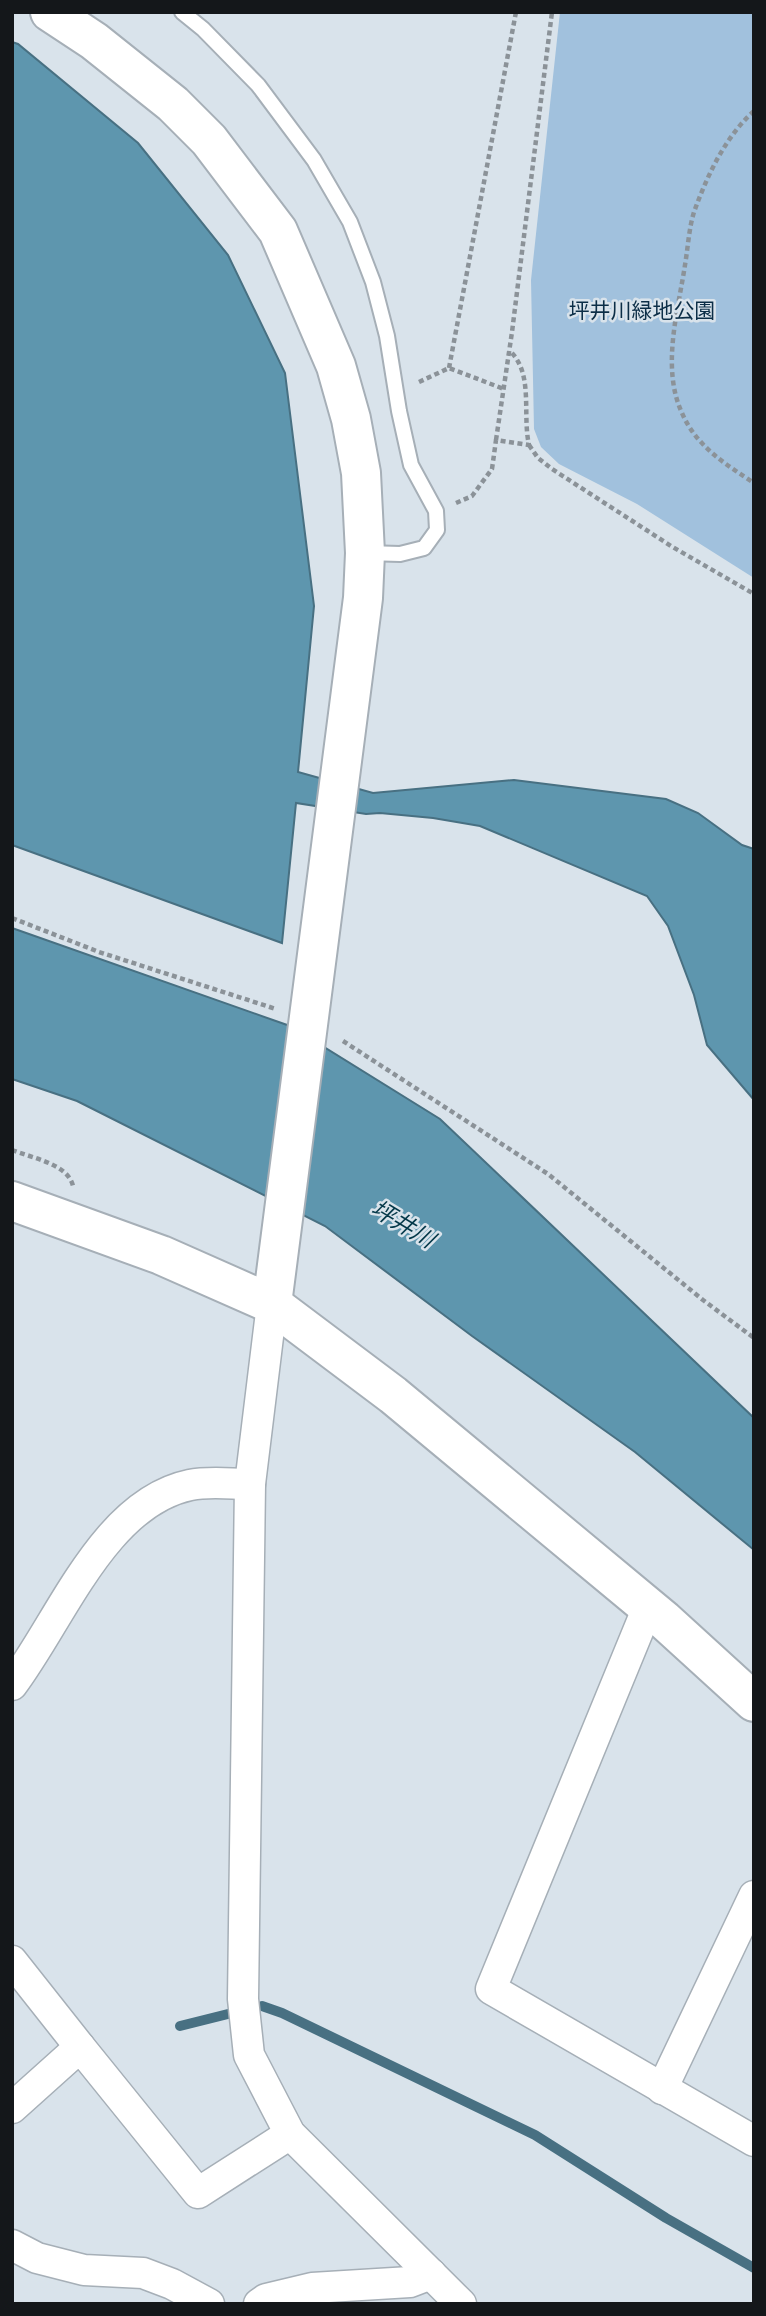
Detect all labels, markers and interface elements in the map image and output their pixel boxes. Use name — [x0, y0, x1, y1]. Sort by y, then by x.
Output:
park label: 坪井川緑地公園 — [569, 296, 716, 324]
water label: 坪井川 — [366, 1192, 444, 1256]

